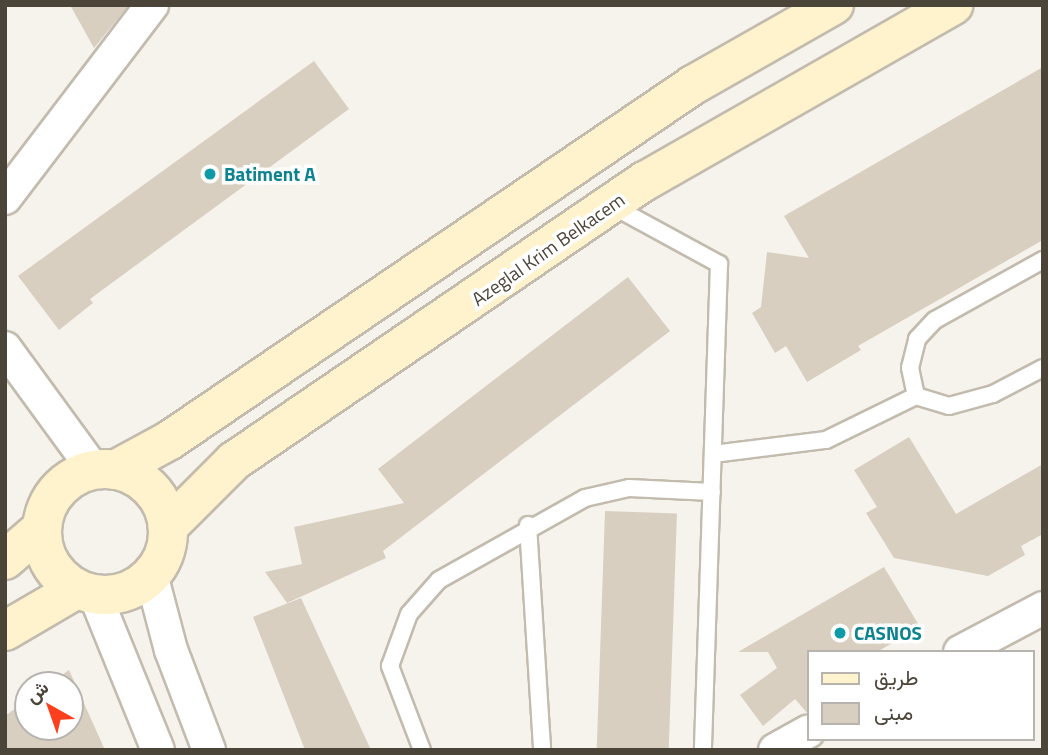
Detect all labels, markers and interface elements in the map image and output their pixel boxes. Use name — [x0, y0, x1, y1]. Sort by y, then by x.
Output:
place label: Batiment A — [224, 163, 316, 185]
marker: Batiment A — [202, 166, 218, 182]
street label: Azeglal Krim Belkacem — [467, 188, 629, 310]
place label: CASNOS — [854, 622, 922, 644]
marker: CASNOS — [832, 625, 848, 641]
legend — [806, 650, 1034, 741]
text: طريق — [874, 661, 919, 693]
north arrow — [14, 671, 84, 741]
text: ش — [18, 673, 55, 710]
text: مبنى — [874, 696, 913, 728]

